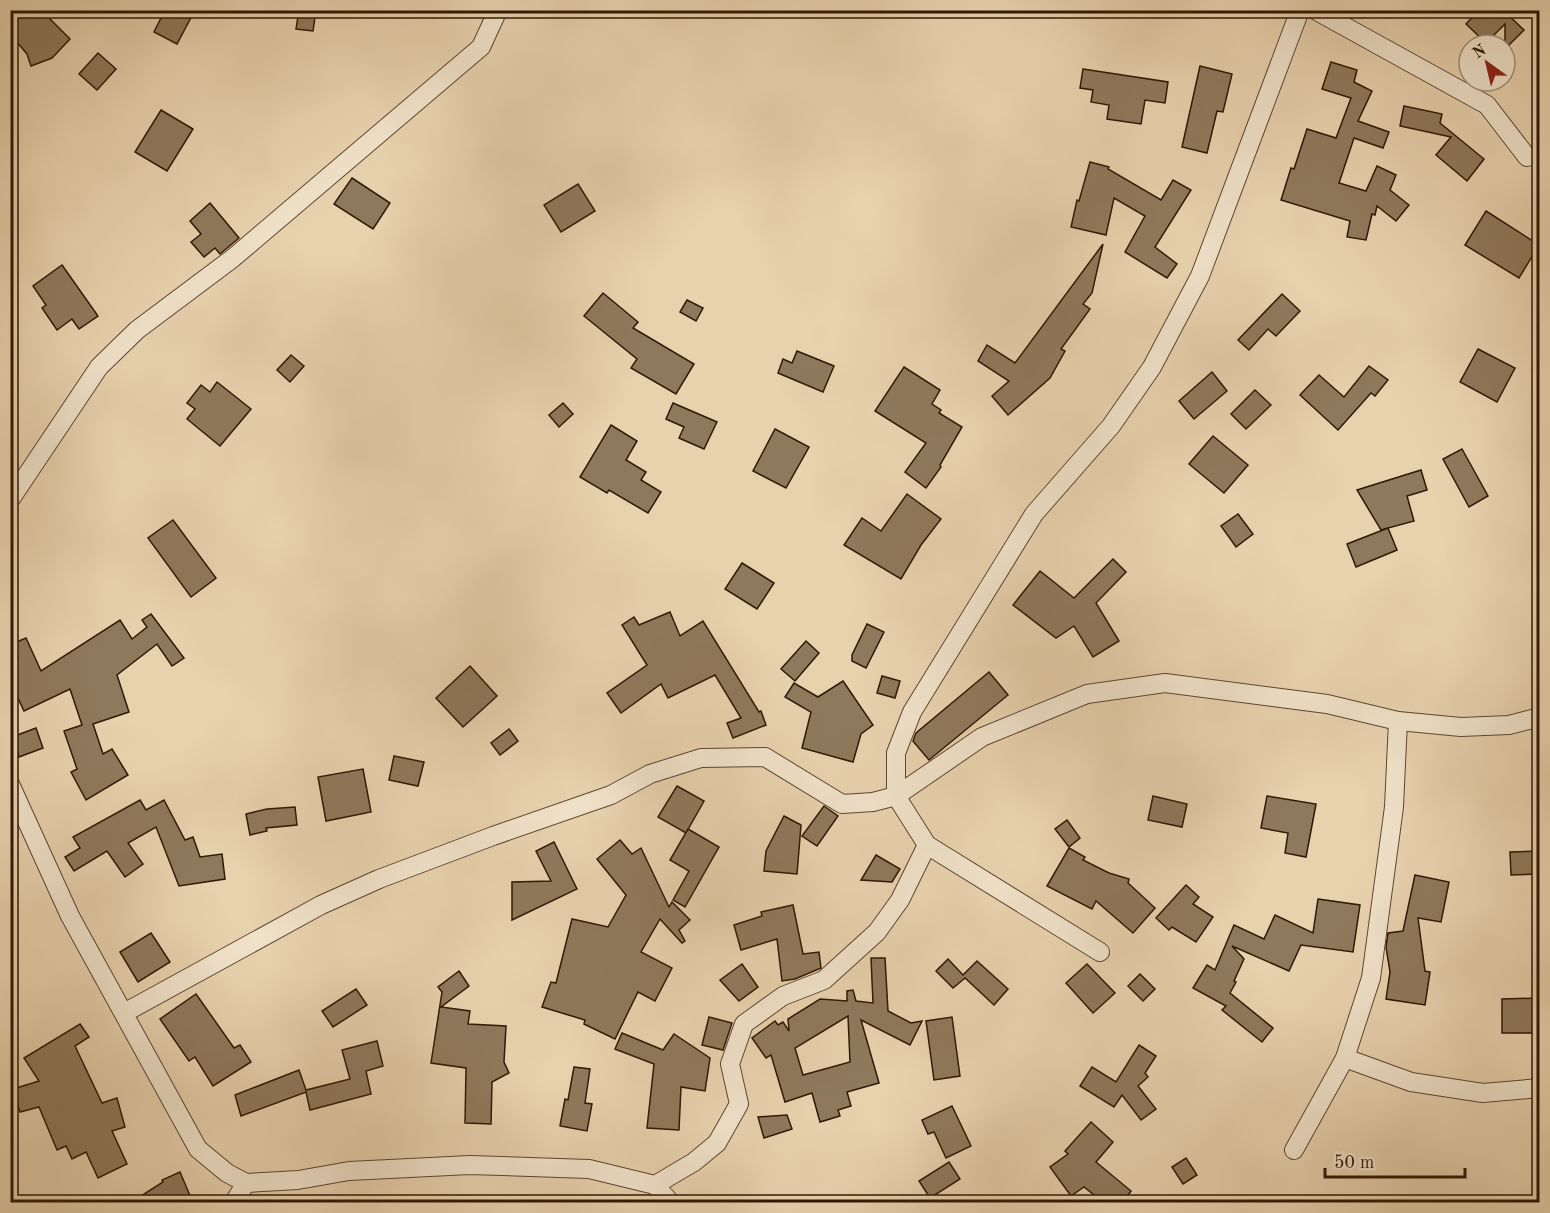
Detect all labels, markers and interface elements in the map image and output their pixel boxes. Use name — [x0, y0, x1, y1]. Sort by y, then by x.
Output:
north arrow — [1457, 33, 1517, 93]
text: N — [1470, 42, 1490, 62]
scale bar — [1325, 1141, 1464, 1179]
text: 50 m — [1334, 1154, 1374, 1172]

